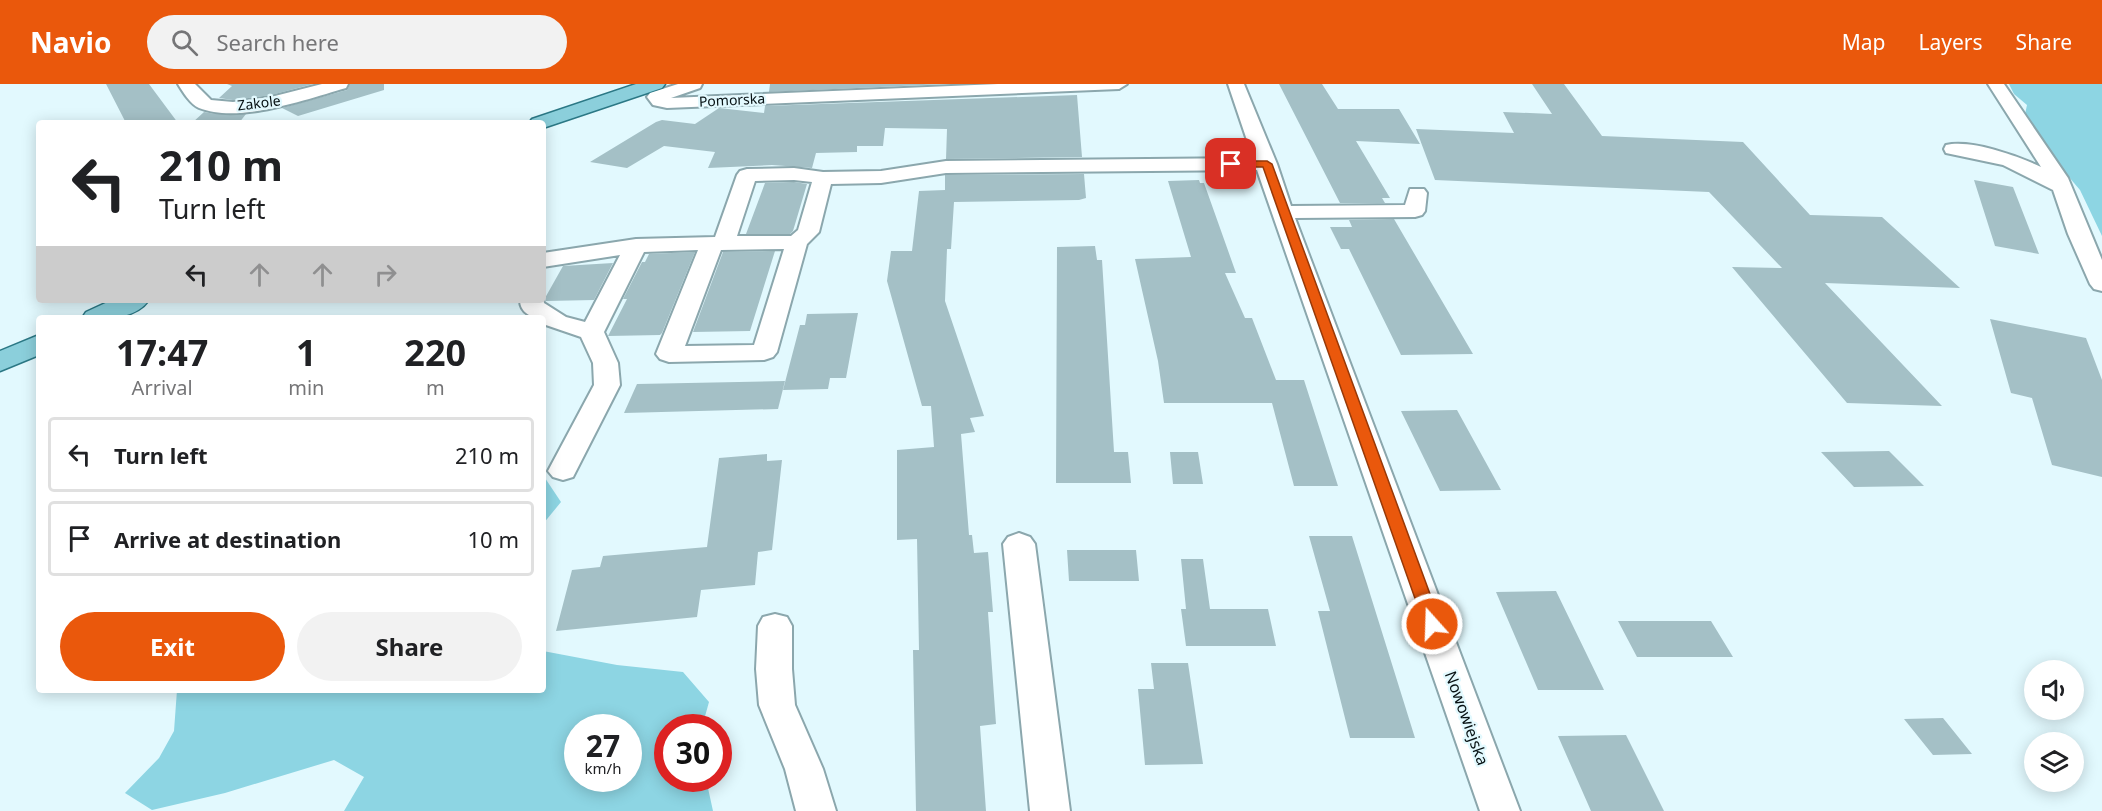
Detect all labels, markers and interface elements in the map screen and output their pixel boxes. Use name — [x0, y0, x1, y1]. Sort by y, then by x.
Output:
search box — [147, 15, 567, 69]
text: Navio — [30, 23, 111, 61]
icon: search — [168, 26, 201, 59]
text: Search here — [216, 27, 339, 57]
text: Map — [1842, 28, 1886, 56]
text: Layers — [1919, 28, 1983, 56]
text: Share — [2016, 28, 2072, 56]
street label: Pomorska — [698, 88, 766, 111]
street label: Zakole — [236, 90, 282, 115]
text: 210 m — [159, 136, 283, 193]
pin — [1205, 138, 1256, 189]
icon: left — [60, 144, 138, 222]
icon: arrive — [1214, 147, 1247, 180]
text: Turn left — [159, 190, 265, 227]
icon: left — [180, 258, 213, 291]
icon: ahead — [243, 258, 276, 291]
icon: ahead — [306, 258, 339, 291]
icon: right — [369, 258, 402, 291]
text: 17:47 — [116, 328, 208, 377]
text: 1 — [296, 328, 317, 377]
text: 220 — [404, 328, 466, 377]
text: Arrival — [132, 374, 193, 401]
text: min — [288, 374, 324, 401]
text: m — [426, 374, 445, 401]
icon: left — [63, 438, 96, 471]
text: Turn left — [114, 440, 208, 470]
text: 210 m — [455, 440, 519, 470]
icon: arrive — [63, 522, 96, 555]
text: Arrive at destination — [114, 524, 341, 554]
text: 10 m — [468, 524, 519, 554]
position arrow — [1400, 592, 1464, 656]
button: Exit — [60, 612, 285, 681]
button: Share — [297, 612, 522, 681]
map controls — [2024, 660, 2084, 792]
button: sound — [2024, 660, 2084, 720]
street label: Nowowiejska — [1440, 668, 1494, 768]
speed limit sign: 30 — [654, 714, 732, 792]
text: 27 — [586, 725, 620, 766]
button: layers — [2024, 732, 2084, 792]
text: km/h — [585, 758, 621, 778]

